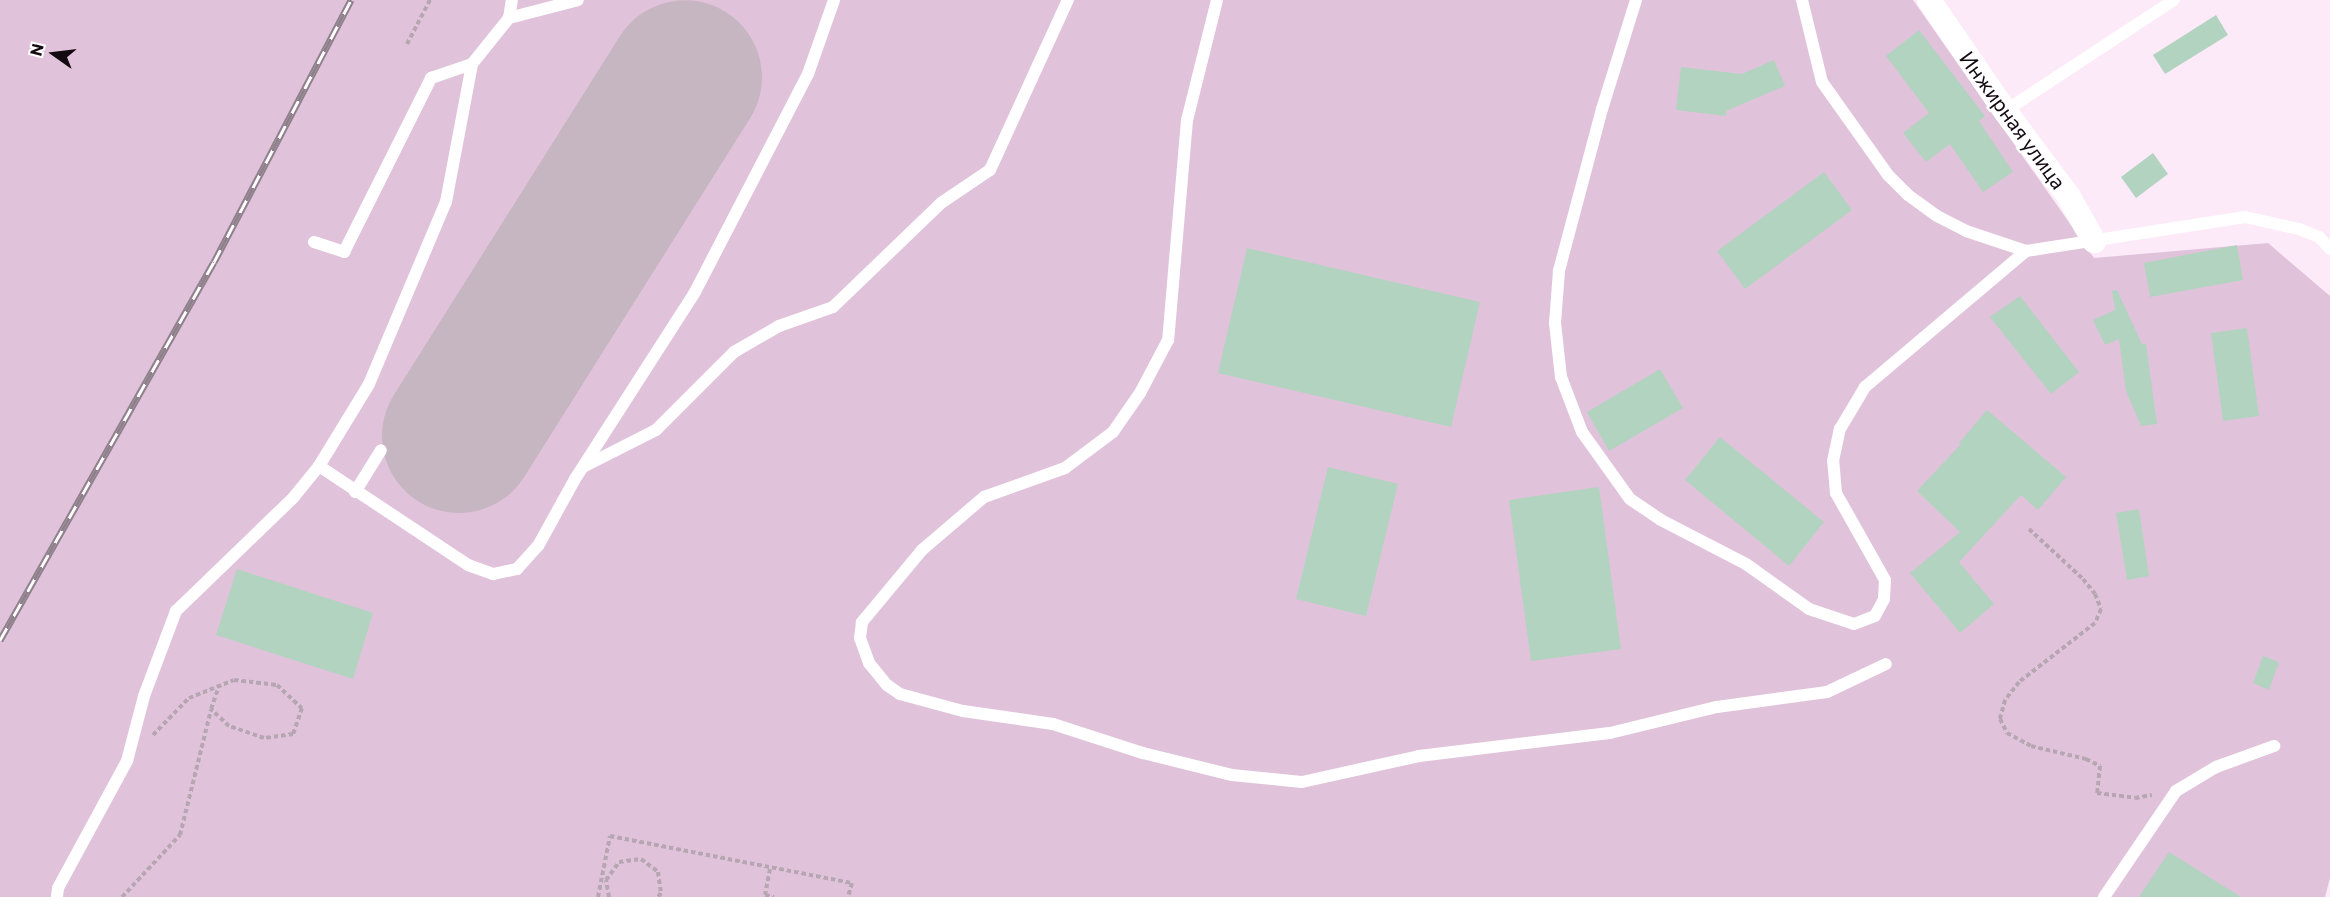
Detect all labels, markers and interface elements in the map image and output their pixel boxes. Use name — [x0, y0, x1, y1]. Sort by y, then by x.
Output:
north arrow — [24, 24, 84, 84]
text: N — [25, 41, 47, 58]
street label: Инжирная улица — [1955, 46, 2071, 194]

